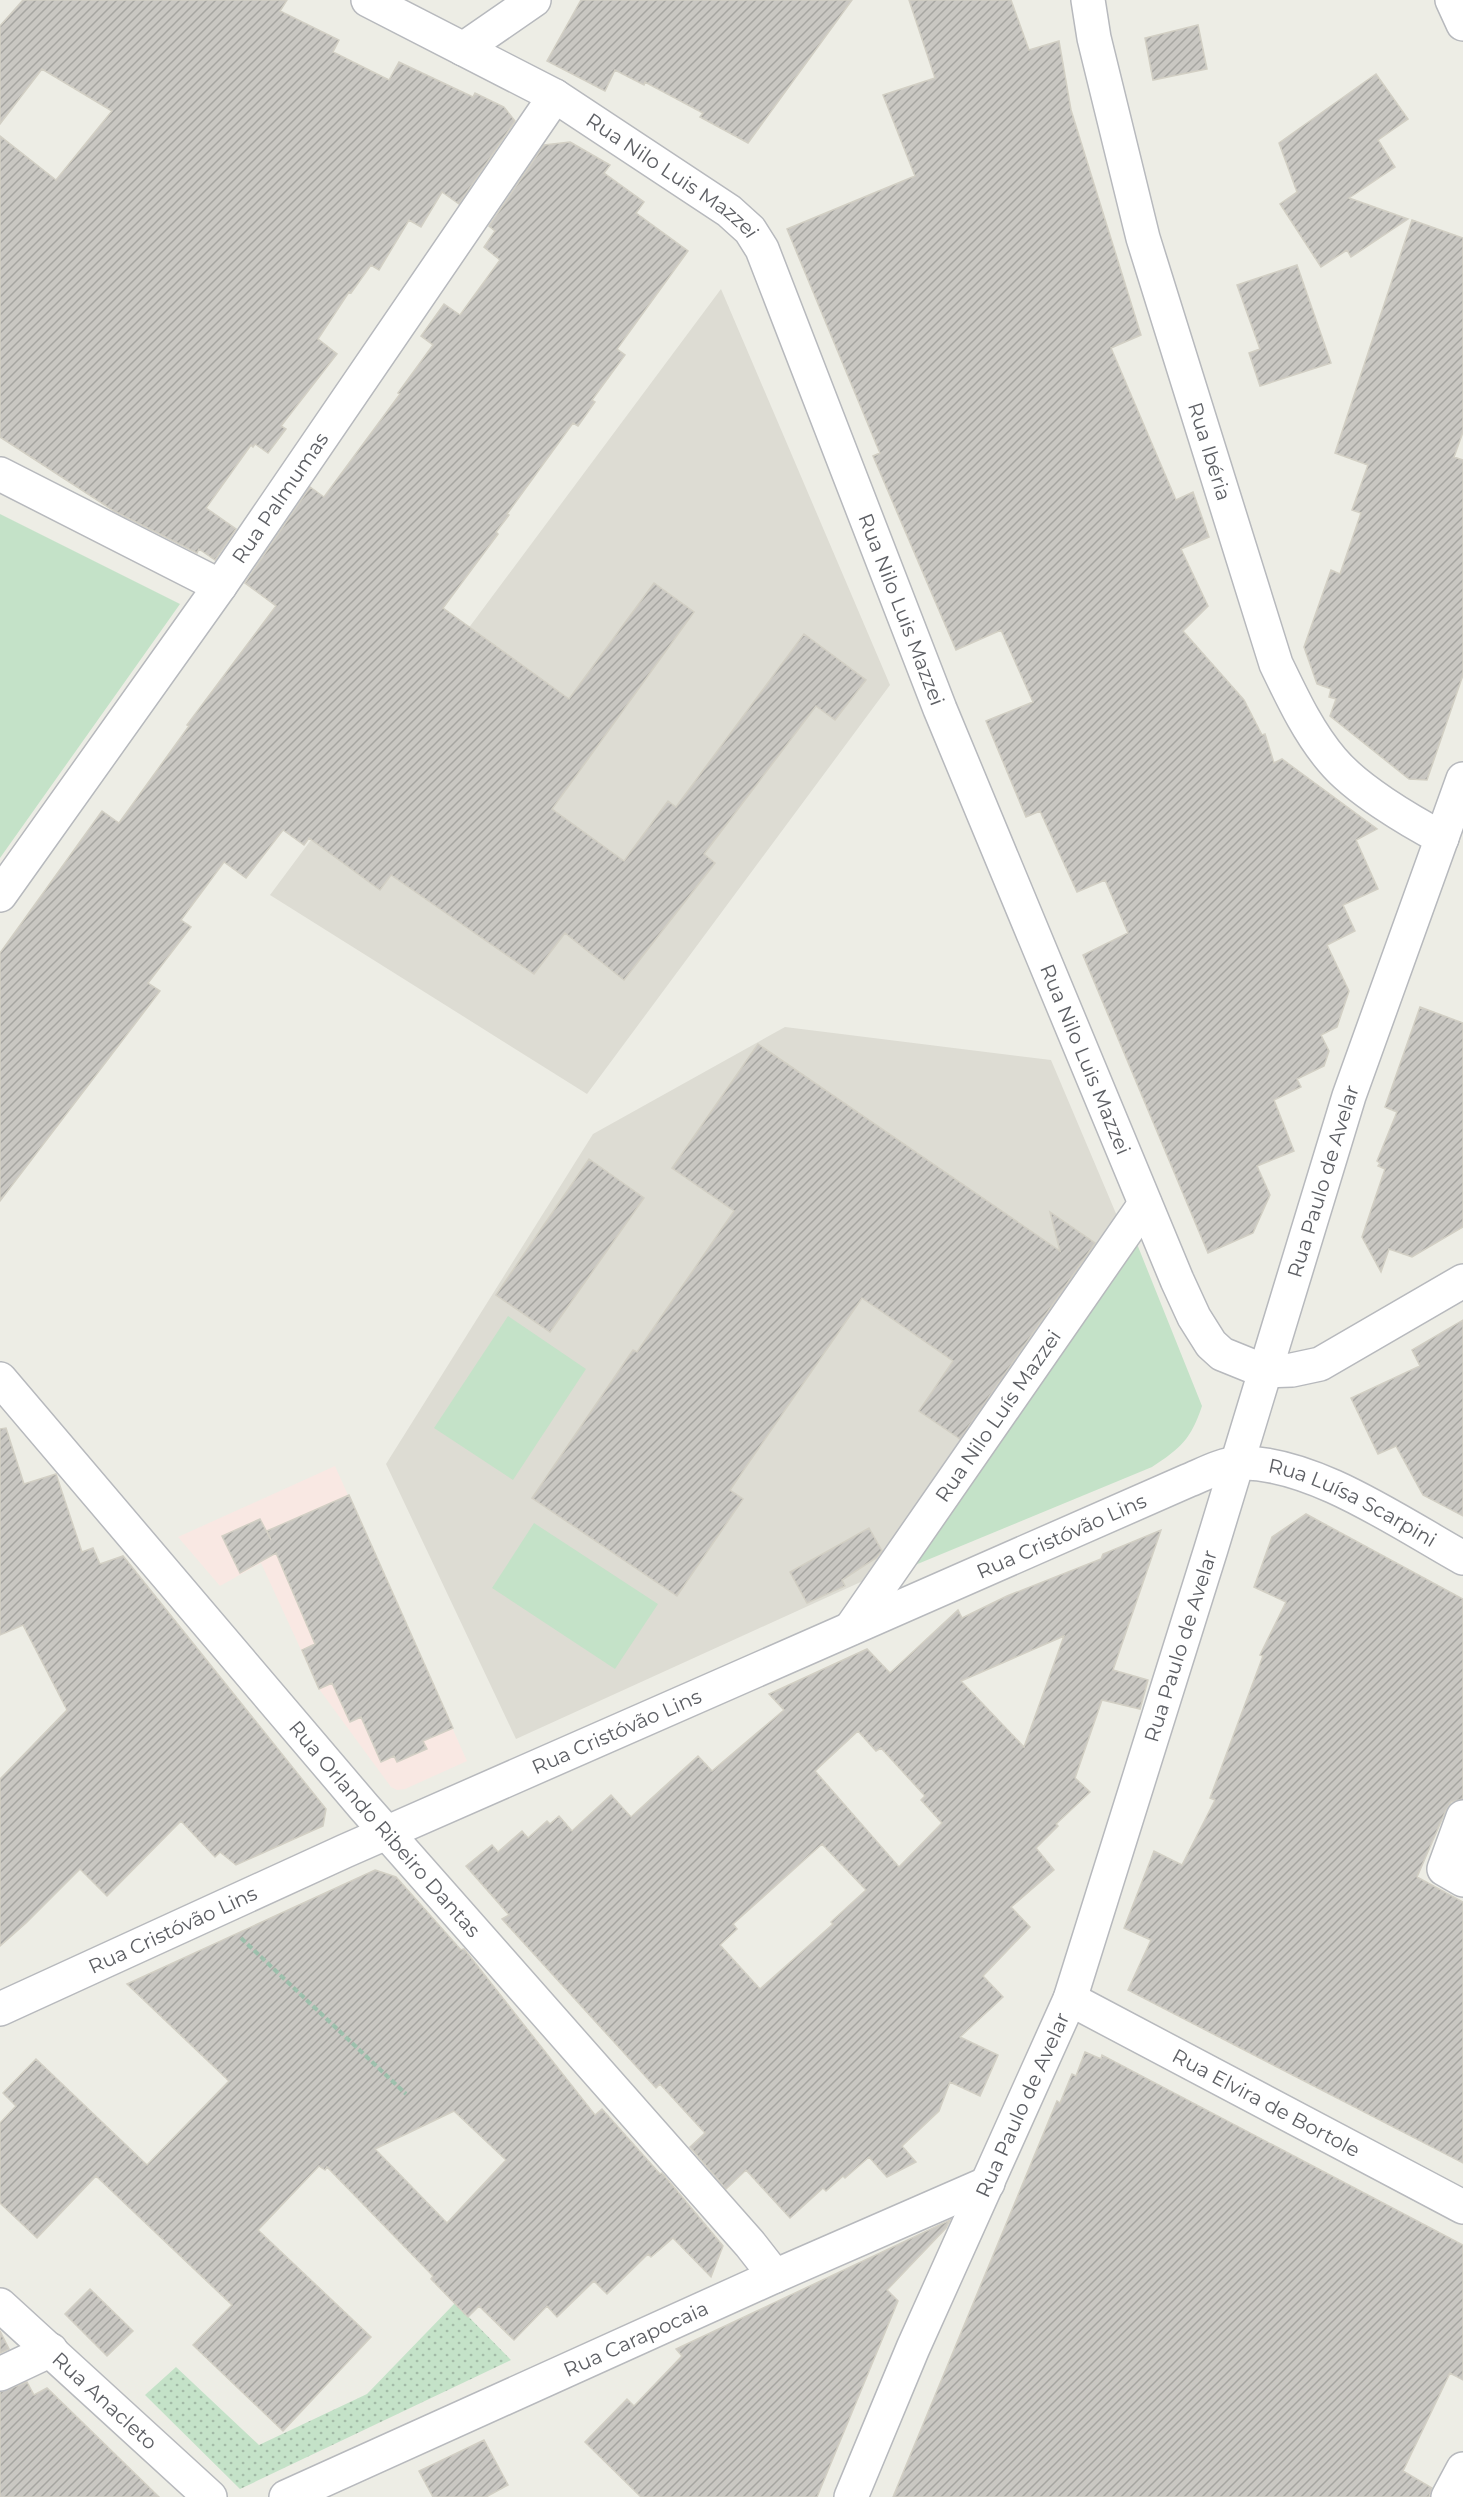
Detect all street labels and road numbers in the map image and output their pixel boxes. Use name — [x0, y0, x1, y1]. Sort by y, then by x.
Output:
street label: Rua Nilo Luis Mazzei — [582, 108, 764, 242]
street label: Rua Ibéria — [1183, 399, 1236, 504]
street label: Rua Palmumas — [227, 428, 334, 568]
street label: Rua Nilo Luis Mazzei — [853, 510, 949, 709]
street label: Rua Nilo Luis Mazzei — [1035, 960, 1136, 1158]
street label: Rua Paulo de Avelar — [1282, 1082, 1364, 1281]
street label: Rua Nilo Luís Mazzei — [930, 1325, 1066, 1507]
street label: Rua Luísa Scarpini — [1266, 1453, 1441, 1552]
street label: Rua Cristóvão Lins — [973, 1488, 1150, 1584]
street label: Rua Paulo de Avelar — [1139, 1547, 1222, 1745]
street label: Rua Cristóvão Lins — [528, 1684, 705, 1779]
street label: Rua Orlando Ribeiro Dantas — [284, 1716, 486, 1942]
street label: Rua Cristóvão Lins — [85, 1881, 261, 1979]
street label: Rua Paulo de Avelar — [970, 2009, 1074, 2201]
street label: Rua Elvira de Bortole — [1168, 2043, 1364, 2162]
street label: Rua Carapocaia — [560, 2296, 712, 2382]
street label: Rua Anacleto — [47, 2347, 162, 2455]

